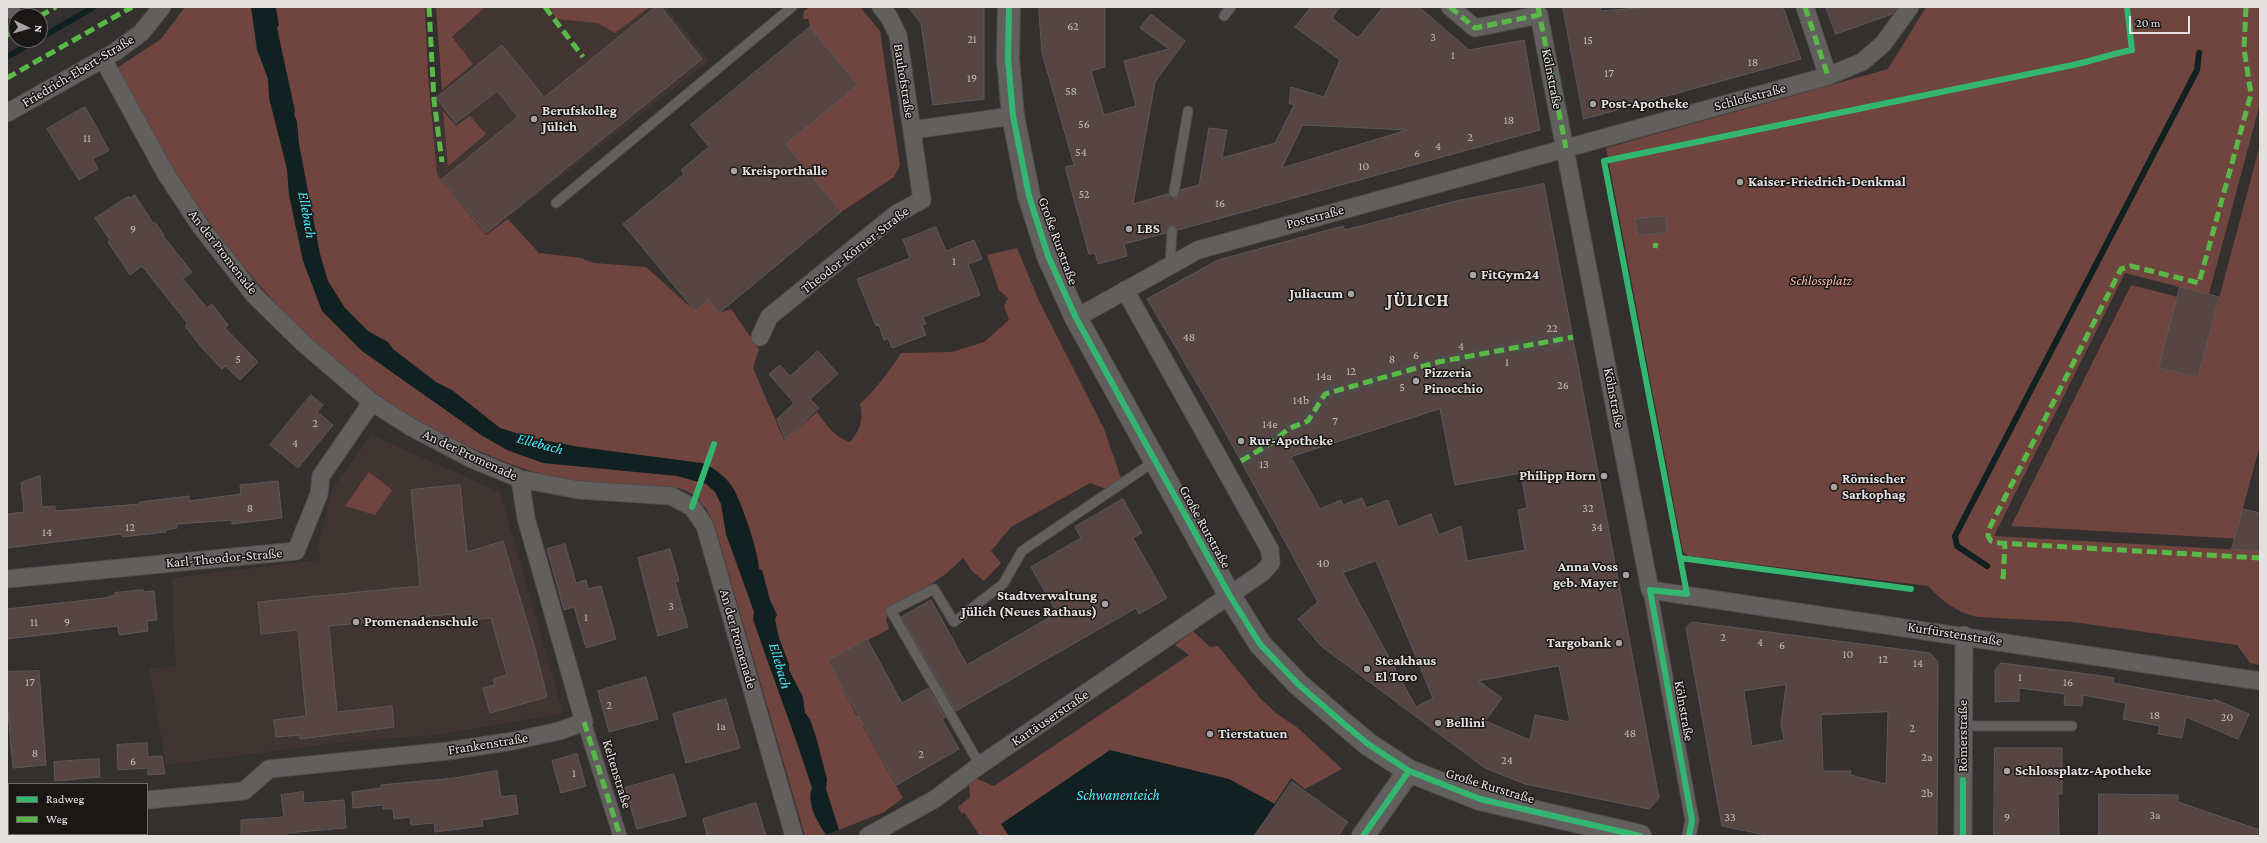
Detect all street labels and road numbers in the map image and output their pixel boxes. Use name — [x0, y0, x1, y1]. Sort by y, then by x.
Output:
street label: Friedrich-Ebert-Straße — [19, 31, 137, 111]
street label: Bauhofstraße — [890, 42, 918, 120]
street label: Kölnstraße — [1538, 47, 1566, 111]
street label: Schloßstraße — [1712, 79, 1788, 115]
street label: Große Rurstraße — [1034, 195, 1082, 287]
street label: Poststraße — [1284, 201, 1346, 233]
street label: Theodor-Körner-Straße — [798, 203, 912, 297]
street label: An der Promenade — [185, 206, 261, 298]
street label: Kölnstraße — [1600, 366, 1628, 430]
street label: An der Promenade — [420, 426, 520, 484]
street label: Große Rurstraße — [1175, 483, 1235, 571]
street label: Karl-Theodor-Straße — [165, 545, 283, 571]
street label: An der Promenade — [716, 587, 760, 691]
street label: Kurfürstenstraße — [1906, 618, 2004, 650]
street label: Kölnstraße — [1670, 679, 1698, 743]
street label: Kartäuserstraße — [1008, 686, 1092, 750]
street label: Römerstraße — [1955, 700, 1971, 772]
street label: Frankenstraße — [447, 729, 529, 759]
street label: Keltenstraße — [599, 738, 635, 810]
street label: Große Rurstraße — [1443, 764, 1537, 808]

